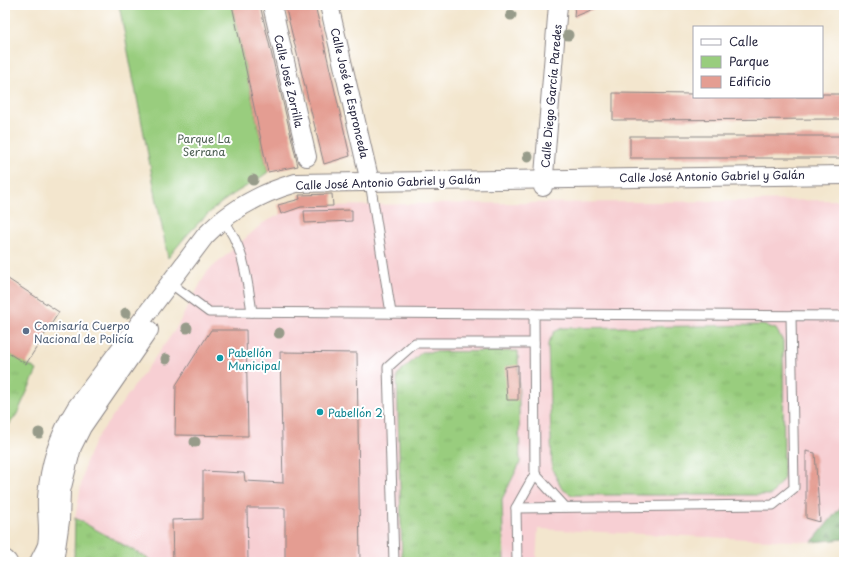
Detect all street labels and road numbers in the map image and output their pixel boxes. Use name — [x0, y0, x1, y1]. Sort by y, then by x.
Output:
street label: Calle Diego García Paredes — [536, 24, 566, 168]
street label: Calle José de Espronceda — [327, 26, 373, 160]
street label: Calle José Zorrilla — [270, 33, 308, 129]
street label: Calle José Antonio Gabriel y Galán — [619, 166, 805, 186]
street label: Calle José Antonio Gabriel y Galán — [295, 170, 481, 194]

